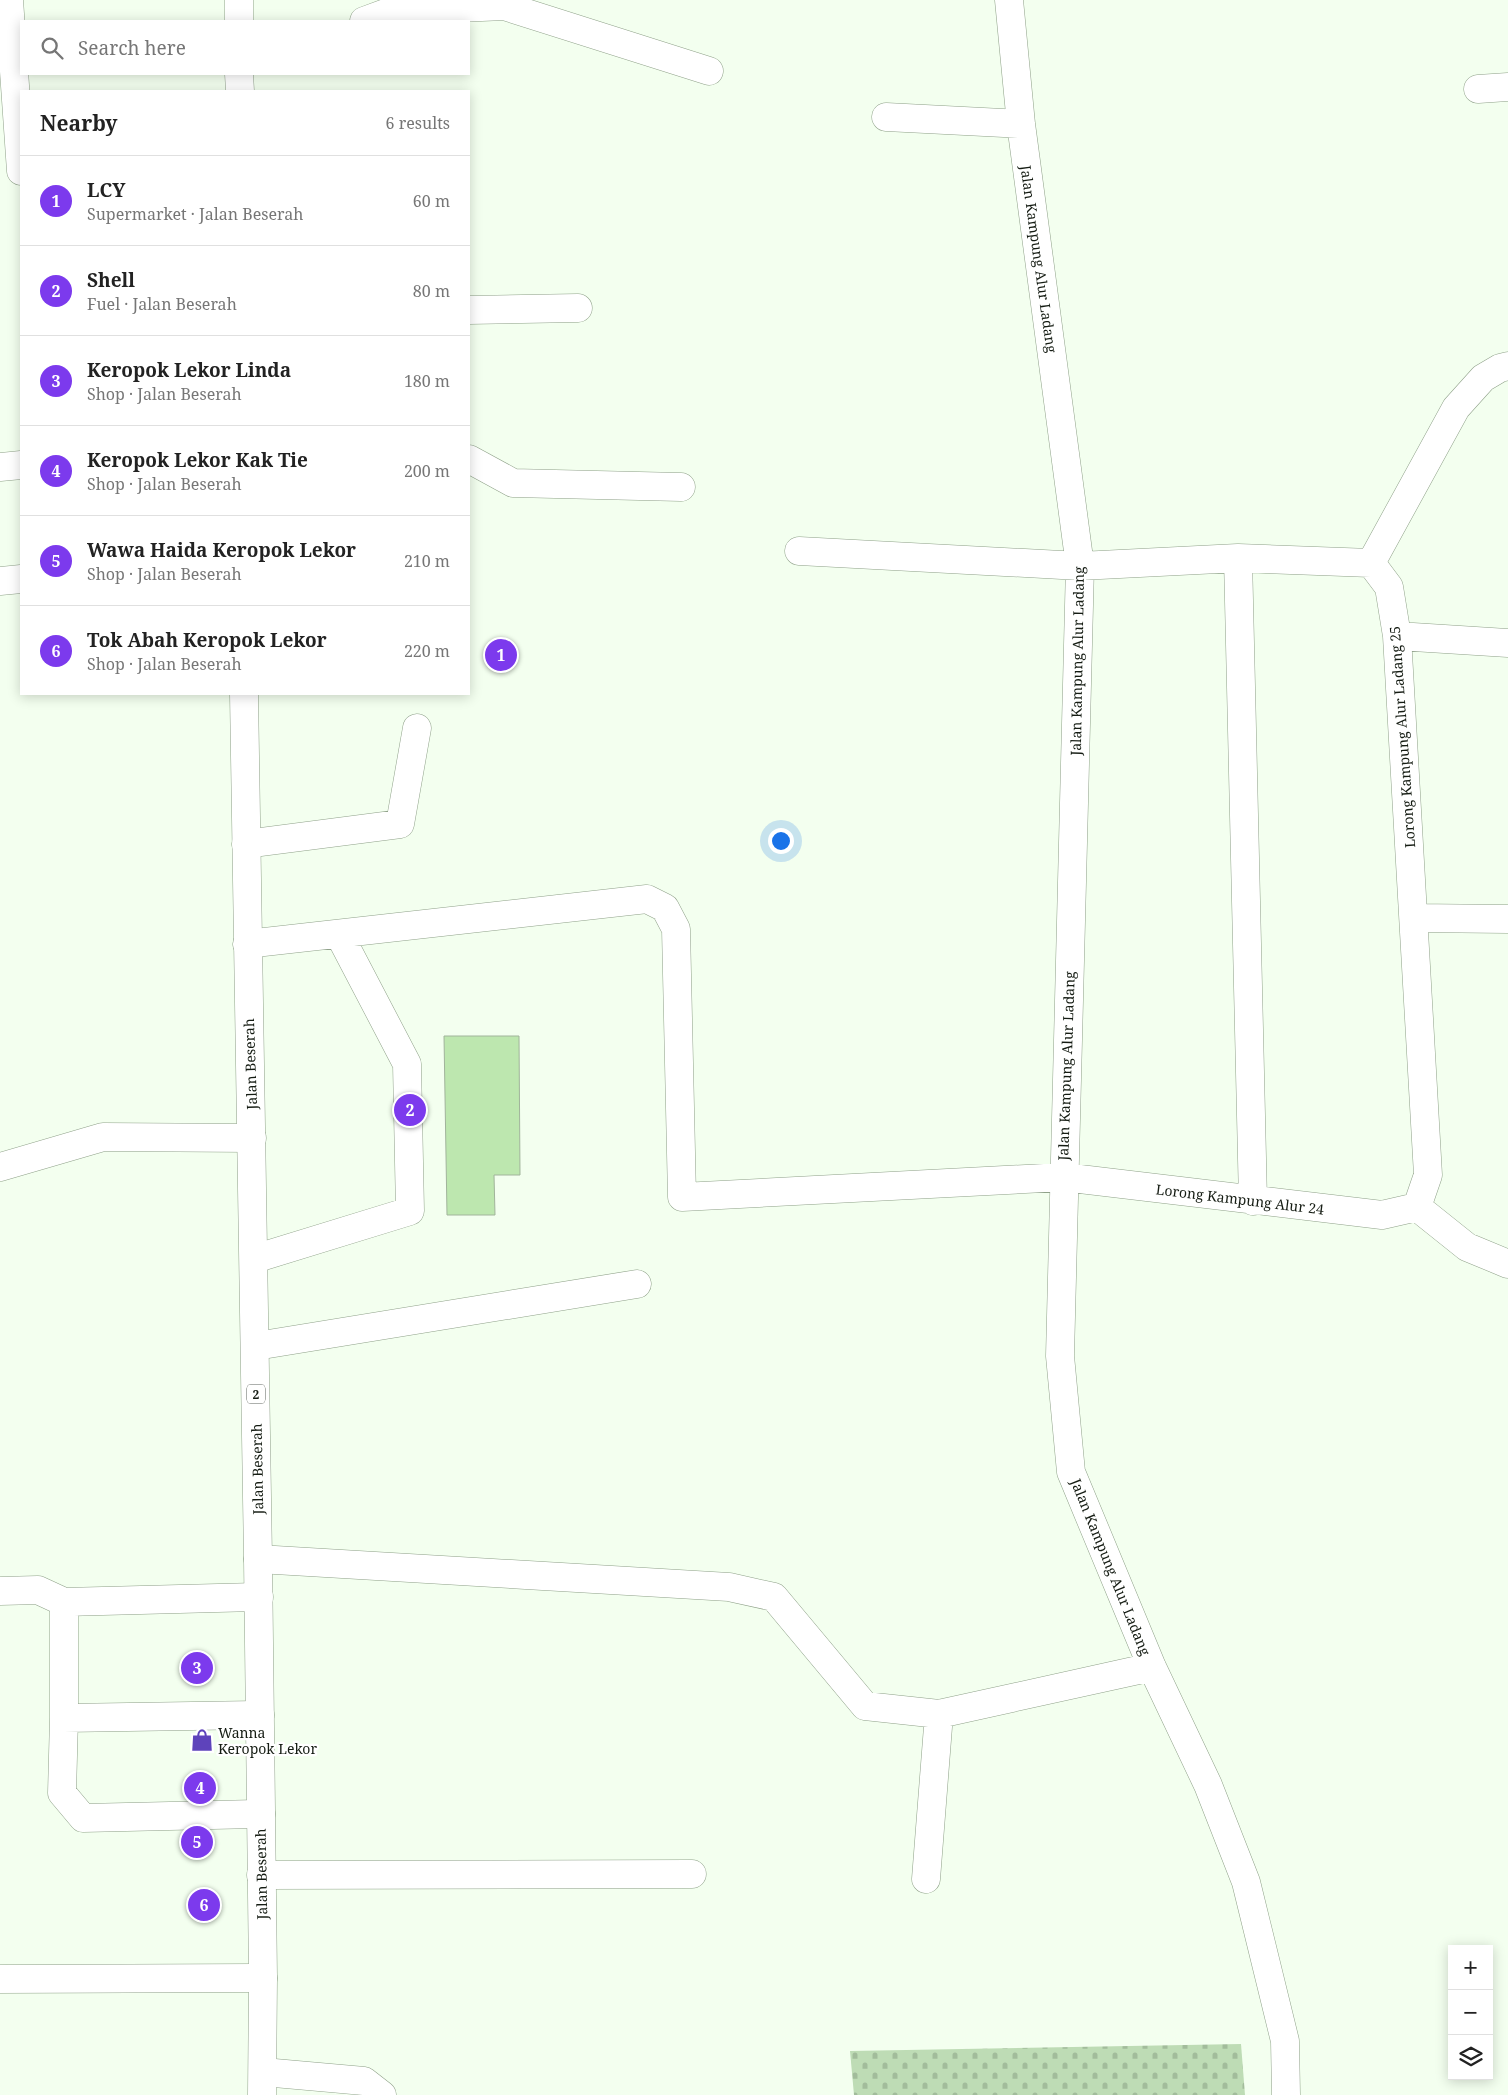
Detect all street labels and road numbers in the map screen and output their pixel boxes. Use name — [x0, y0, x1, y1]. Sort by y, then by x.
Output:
street label: Jalan Kampung Alur Ladang — [1016, 163, 1062, 355]
street label: Jalan Kampung Alur Ladang — [1066, 566, 1088, 757]
street label: Lorong Kampung Alur Ladang 25 — [1385, 625, 1419, 849]
street label: Jalan Kampung Alur Ladang — [1053, 971, 1079, 1162]
street label: Jalan Beserah — [239, 1018, 261, 1111]
street label: Lorong Kampung Alur 24 — [1155, 1179, 1325, 1219]
road number: 2 — [247, 1385, 265, 1404]
street label: Jalan Beserah — [247, 1423, 267, 1516]
street label: Jalan Kampung Alur Ladang — [1066, 1475, 1155, 1659]
street label: Jalan Beserah — [251, 1828, 271, 1921]

